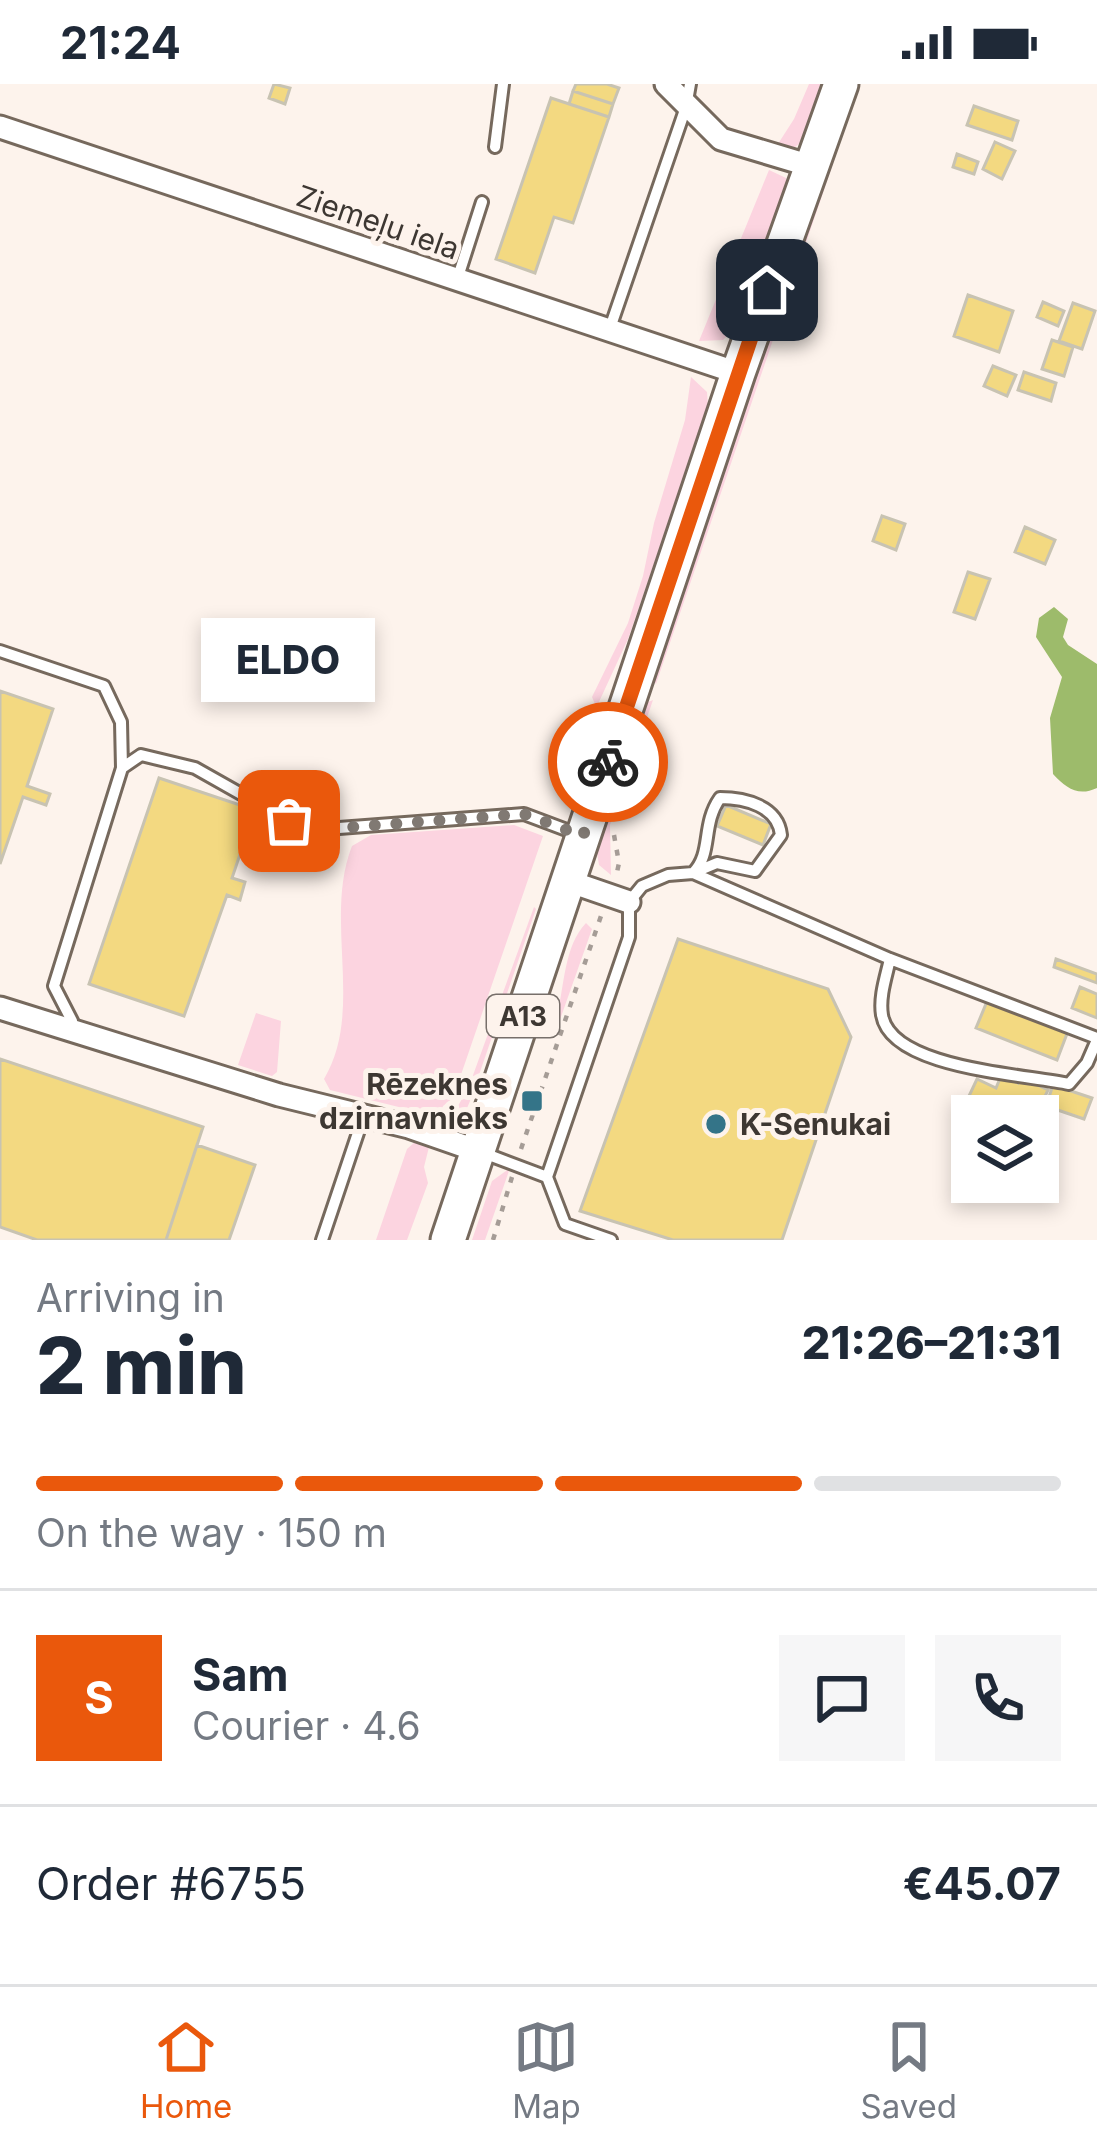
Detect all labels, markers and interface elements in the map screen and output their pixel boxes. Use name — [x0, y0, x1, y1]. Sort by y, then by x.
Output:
text: 21:24 — [60, 15, 181, 70]
street label: Ziemeļu iela — [292, 177, 464, 268]
pin — [716, 239, 818, 341]
icon: home — [734, 257, 800, 323]
callout: ELDO — [202, 617, 376, 701]
text: ELDO — [236, 636, 340, 683]
courier — [548, 702, 668, 822]
icon: bike — [575, 729, 641, 795]
pin — [238, 770, 340, 872]
icon: bag — [256, 788, 322, 854]
road number: A13 — [487, 995, 559, 1037]
place label: Rēzeknes dzirnavnieks — [319, 1066, 508, 1136]
marker: Rēzeknes dzirnavnieks — [519, 1088, 545, 1114]
map controls — [951, 1095, 1059, 1203]
button: layers — [951, 1095, 1059, 1203]
place label: K-Senukai — [740, 1106, 891, 1142]
marker: K-Senukai — [703, 1111, 729, 1137]
text: Arriving in — [36, 1274, 225, 1321]
text: 21:26–21:31 — [802, 1315, 1061, 1370]
text: 2 min — [36, 1318, 247, 1413]
text: On the way · 150 m — [36, 1509, 387, 1556]
button: chat — [779, 1635, 905, 1761]
button: phone — [935, 1635, 1061, 1761]
text: Sam — [192, 1647, 289, 1702]
text: S — [84, 1670, 114, 1725]
text: Courier · 4.6 — [192, 1702, 421, 1749]
text: Order #6755 — [36, 1856, 306, 1911]
text: €45.07 — [903, 1856, 1061, 1911]
tab: Home — [140, 2014, 232, 2126]
tab: Map — [512, 2014, 581, 2126]
tab: Saved — [861, 2014, 957, 2126]

